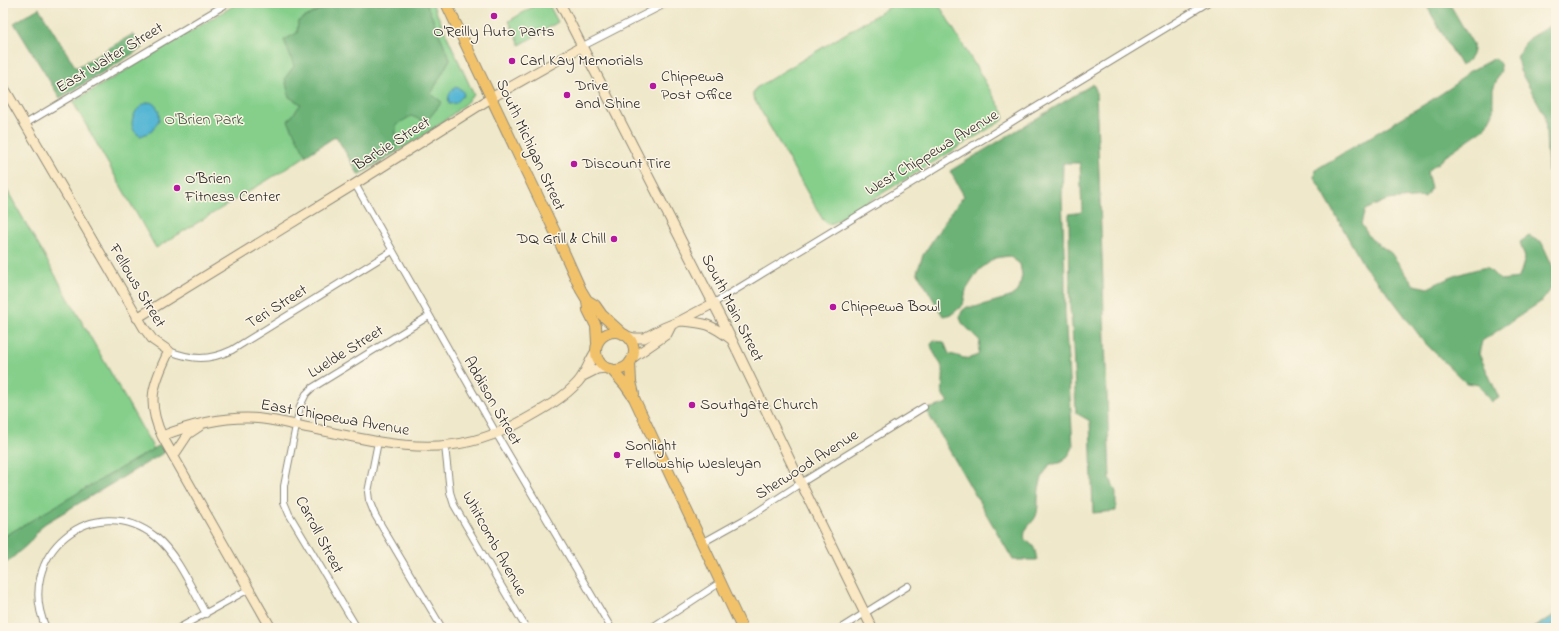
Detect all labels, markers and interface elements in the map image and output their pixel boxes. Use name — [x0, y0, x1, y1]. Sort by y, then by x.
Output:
marker: O'Reilly Auto Parts — [489, 11, 499, 21]
street label: East Walter Street — [52, 16, 169, 100]
place label: O'Reilly Auto Parts — [433, 20, 555, 44]
place label: Carl Kay Memorials — [520, 49, 643, 73]
marker: Carl Kay Memorials — [507, 56, 517, 66]
place label: Chippewa Post Office — [661, 65, 733, 107]
place label: Drive and Shine — [574, 74, 641, 116]
street label: South Michigan Street — [489, 75, 571, 215]
marker: Chippewa Post Office — [648, 81, 658, 91]
marker: Drive and Shine — [562, 90, 572, 100]
street label: West Chippewa Avenue — [861, 103, 1004, 202]
park label: O'Brien Park — [165, 108, 244, 132]
street label: Barbie Street — [348, 110, 436, 178]
place label: Discount Tire — [581, 152, 672, 176]
marker: Discount Tire — [569, 159, 579, 169]
place label: O’Brien Fitness Center — [184, 167, 280, 209]
marker: O’Brien Fitness Center — [172, 183, 182, 193]
place label: DQ Grill & Chill — [516, 227, 606, 251]
marker: DQ Grill & Chill — [609, 234, 619, 244]
street label: Fellows Street — [102, 239, 172, 333]
street label: South Main Street — [694, 250, 770, 367]
street label: Teri Street — [242, 278, 313, 335]
place label: Chippewa Bowl — [841, 295, 940, 319]
marker: Chippewa Bowl — [828, 302, 838, 312]
street label: Luelde Street — [303, 319, 389, 385]
street label: Addison Street — [457, 352, 528, 451]
street label: East Chippewa Avenue — [259, 393, 412, 443]
place label: Southgate Church — [700, 393, 818, 417]
marker: Southgate Church — [687, 400, 697, 410]
street label: Sherwood Avenue — [751, 423, 864, 506]
place label: Sonlight Fellowship Wesleyan — [624, 434, 761, 476]
marker: Sonlight Fellowship Wesleyan — [612, 450, 622, 460]
street label: Whitcomb Avenue — [455, 487, 533, 601]
street label: Carroll Street — [288, 492, 350, 579]

